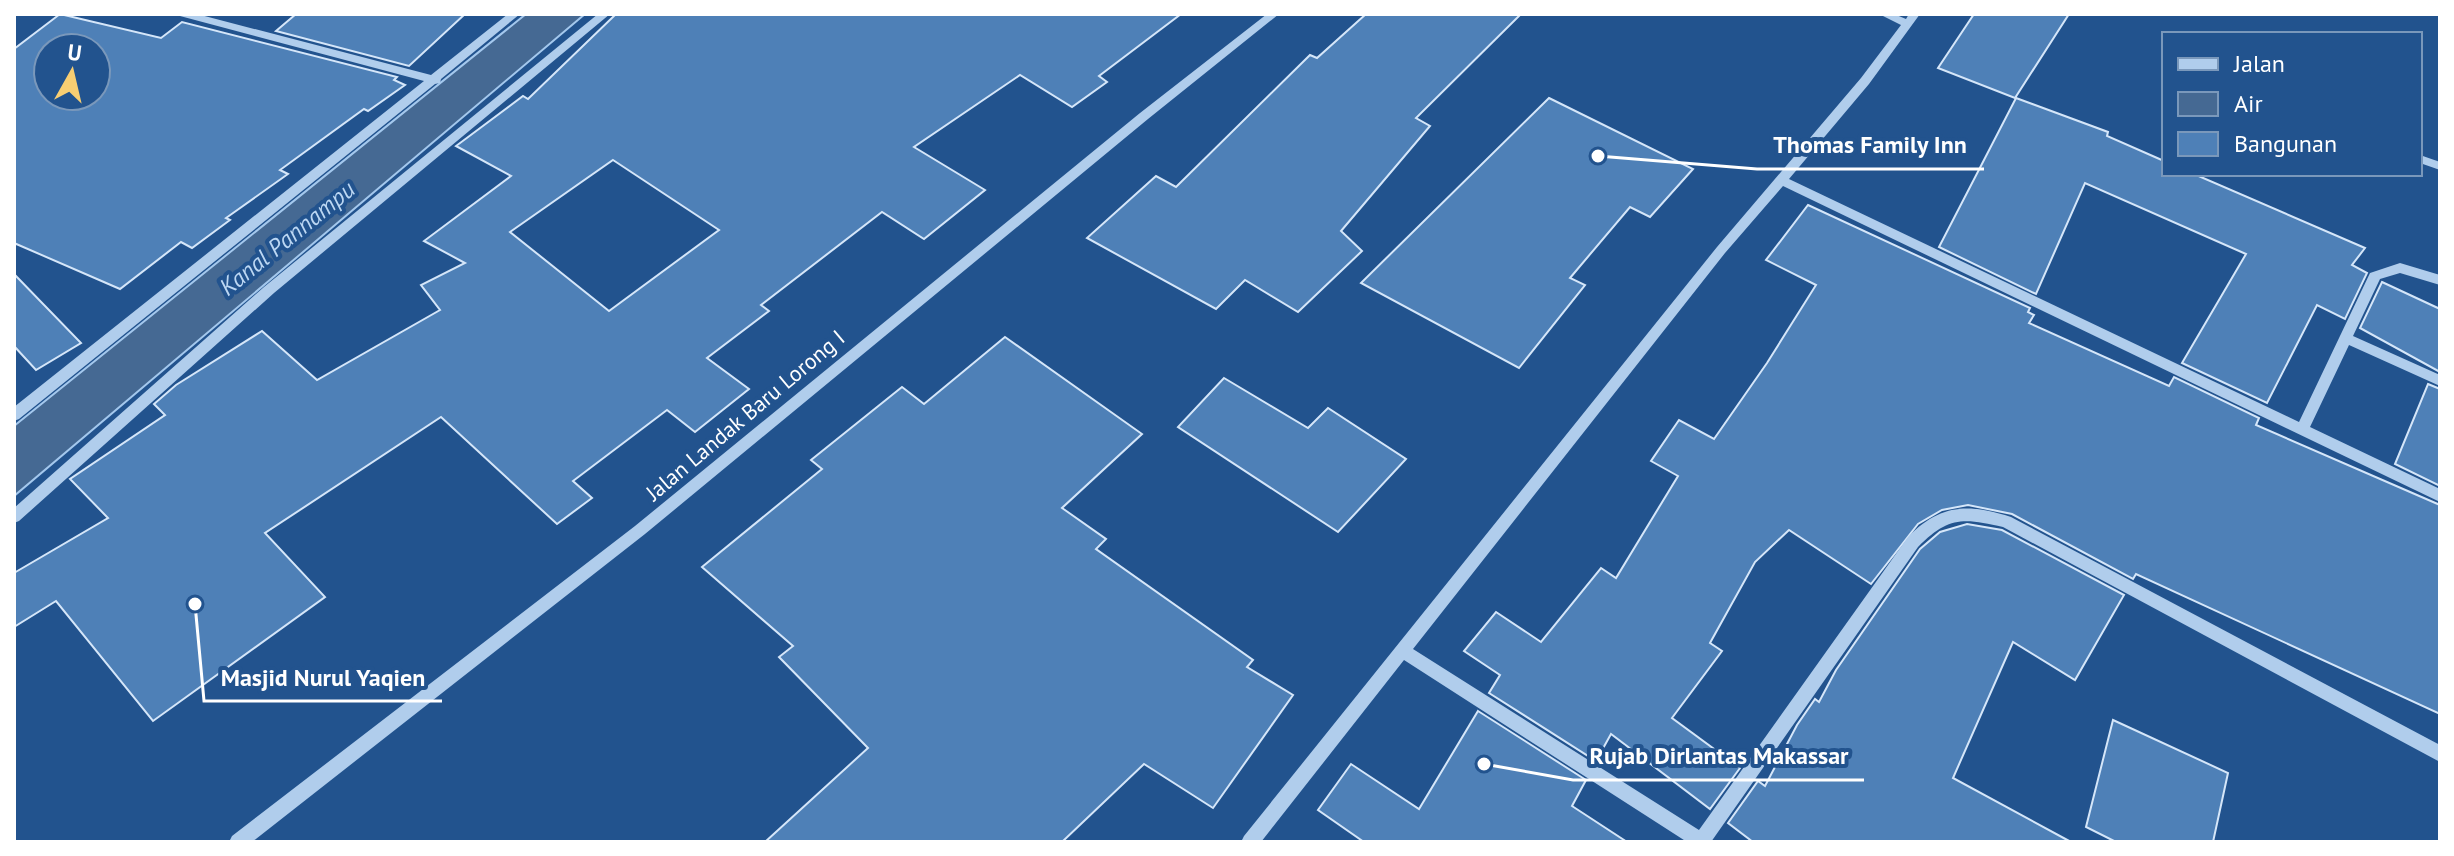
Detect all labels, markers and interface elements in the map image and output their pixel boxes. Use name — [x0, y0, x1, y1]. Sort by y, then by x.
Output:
north arrow — [32, 32, 112, 112]
legend — [2162, 32, 2422, 176]
text: U — [66, 37, 84, 67]
text: Jalan — [2233, 48, 2285, 79]
text: Air — [2234, 88, 2263, 119]
callout: Thomas Family Inn — [1757, 121, 1984, 169]
text: Bangunan — [2234, 128, 2337, 159]
text: Thomas Family Inn — [1773, 129, 1967, 160]
water label: Kanal Pannampu — [213, 174, 361, 302]
street label: Jalan Landak Baru Lorong I — [639, 324, 850, 507]
callout: Masjid Nurul Yaqien — [204, 653, 442, 701]
text: Masjid Nurul Yaqien — [221, 662, 425, 693]
callout: Rujab Dirlantas Makassar — [1573, 732, 1864, 780]
text: Rujab Dirlantas Makassar — [1590, 740, 1849, 771]

